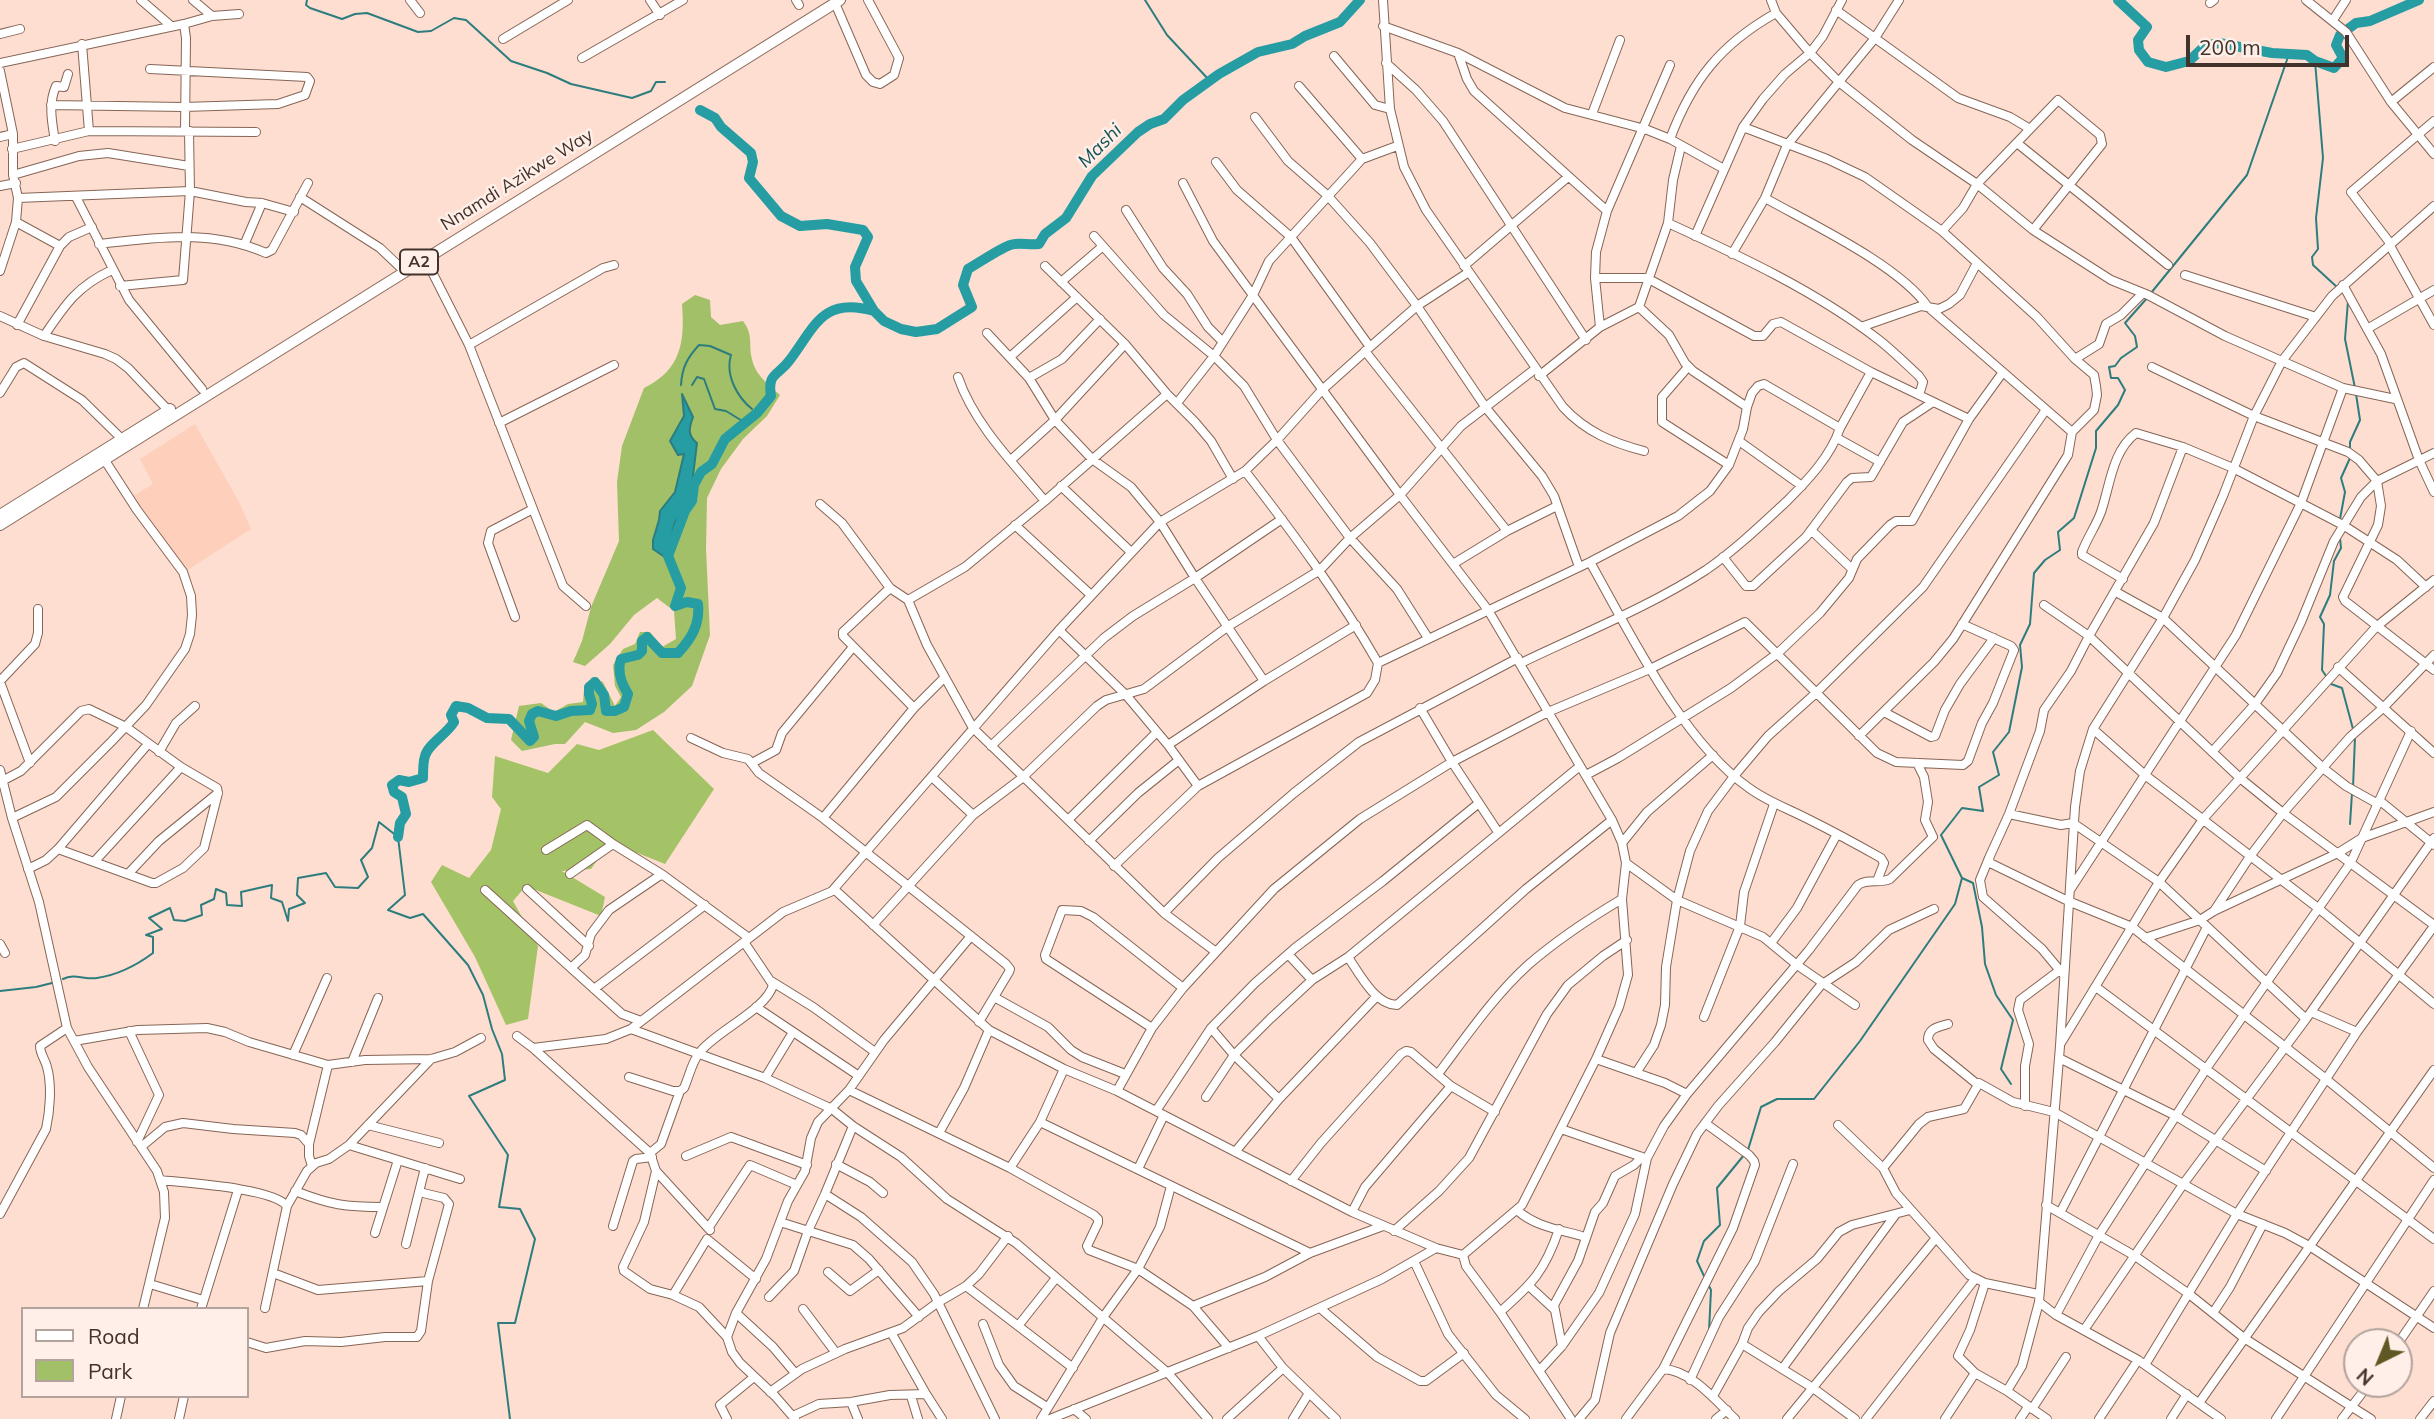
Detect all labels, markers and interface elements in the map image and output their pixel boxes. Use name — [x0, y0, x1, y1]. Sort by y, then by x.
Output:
scale bar — [2189, 21, 2352, 65]
text: 200 m — [2199, 34, 2261, 60]
water label: Mashi — [1073, 119, 1127, 173]
street label: Nnamdi Azikwe Way — [437, 124, 597, 236]
road number: A2 — [400, 250, 438, 274]
legend — [21, 1307, 248, 1398]
text: Road — [88, 1323, 139, 1349]
north arrow — [2343, 1328, 2413, 1398]
text: Park — [88, 1358, 132, 1384]
text: N — [2352, 1363, 2378, 1391]

